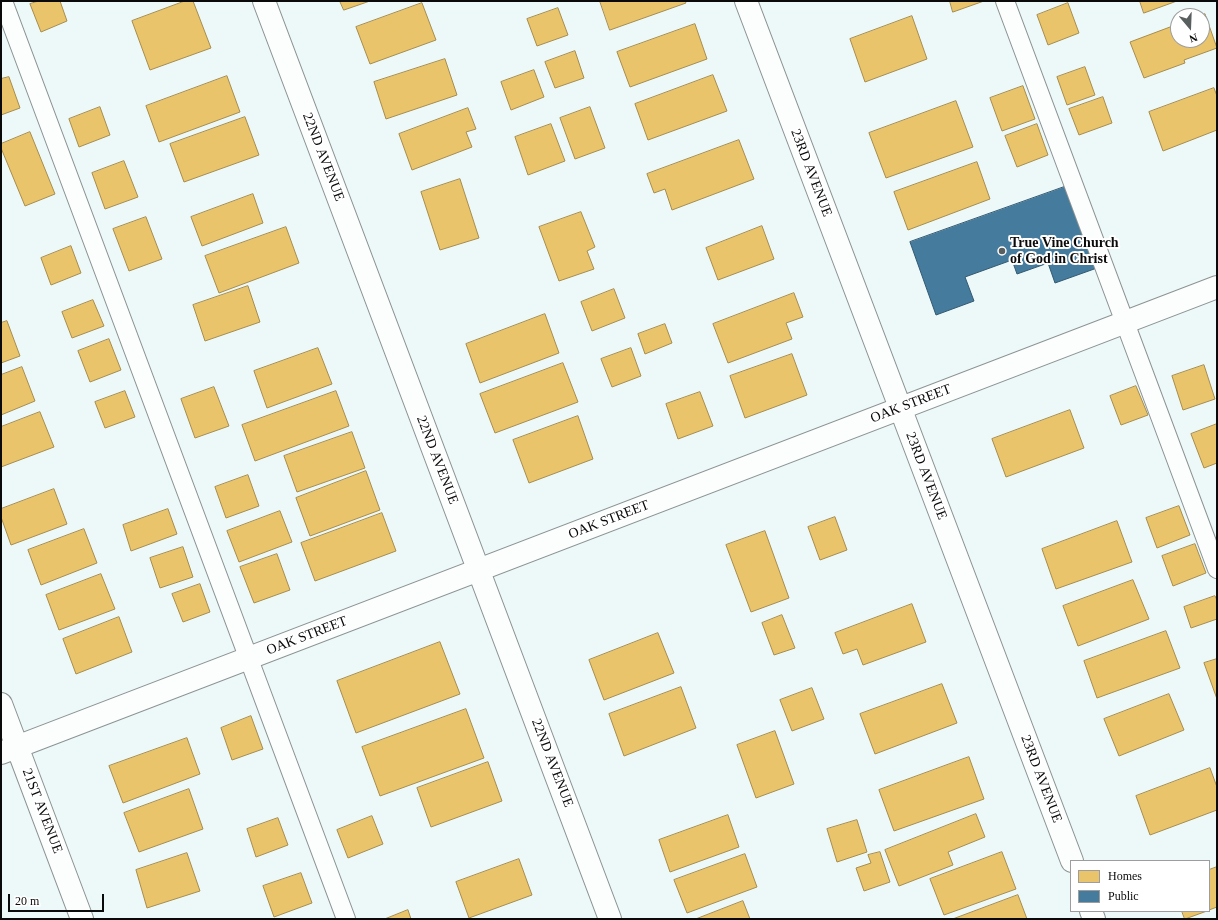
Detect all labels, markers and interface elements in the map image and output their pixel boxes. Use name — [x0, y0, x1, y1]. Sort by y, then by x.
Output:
north arrow — [1170, 8, 1210, 48]
text: N — [1188, 31, 1199, 45]
street label: 22ND AVENUE — [298, 110, 348, 204]
street label: 23RD AVENUE — [787, 127, 835, 219]
place label: True Vine Church of God in Christ — [1010, 235, 1119, 268]
marker: True Vine Church of God in Christ — [997, 246, 1007, 256]
street label: OAK STREET — [868, 381, 954, 427]
street label: 22ND AVENUE — [412, 413, 462, 507]
street label: 23RD AVENUE — [902, 430, 950, 522]
street label: OAK STREET — [566, 497, 652, 543]
street label: OAK STREET — [264, 613, 350, 659]
street label: 22ND AVENUE — [527, 716, 577, 810]
street label: 23RD AVENUE — [1017, 733, 1065, 825]
street label: 21ST AVENUE — [18, 766, 66, 856]
legend — [1070, 860, 1210, 912]
text: Homes — [1108, 869, 1142, 883]
scale bar — [10, 886, 106, 912]
text: Public — [1108, 889, 1139, 903]
text: 20 m — [15, 894, 39, 908]

